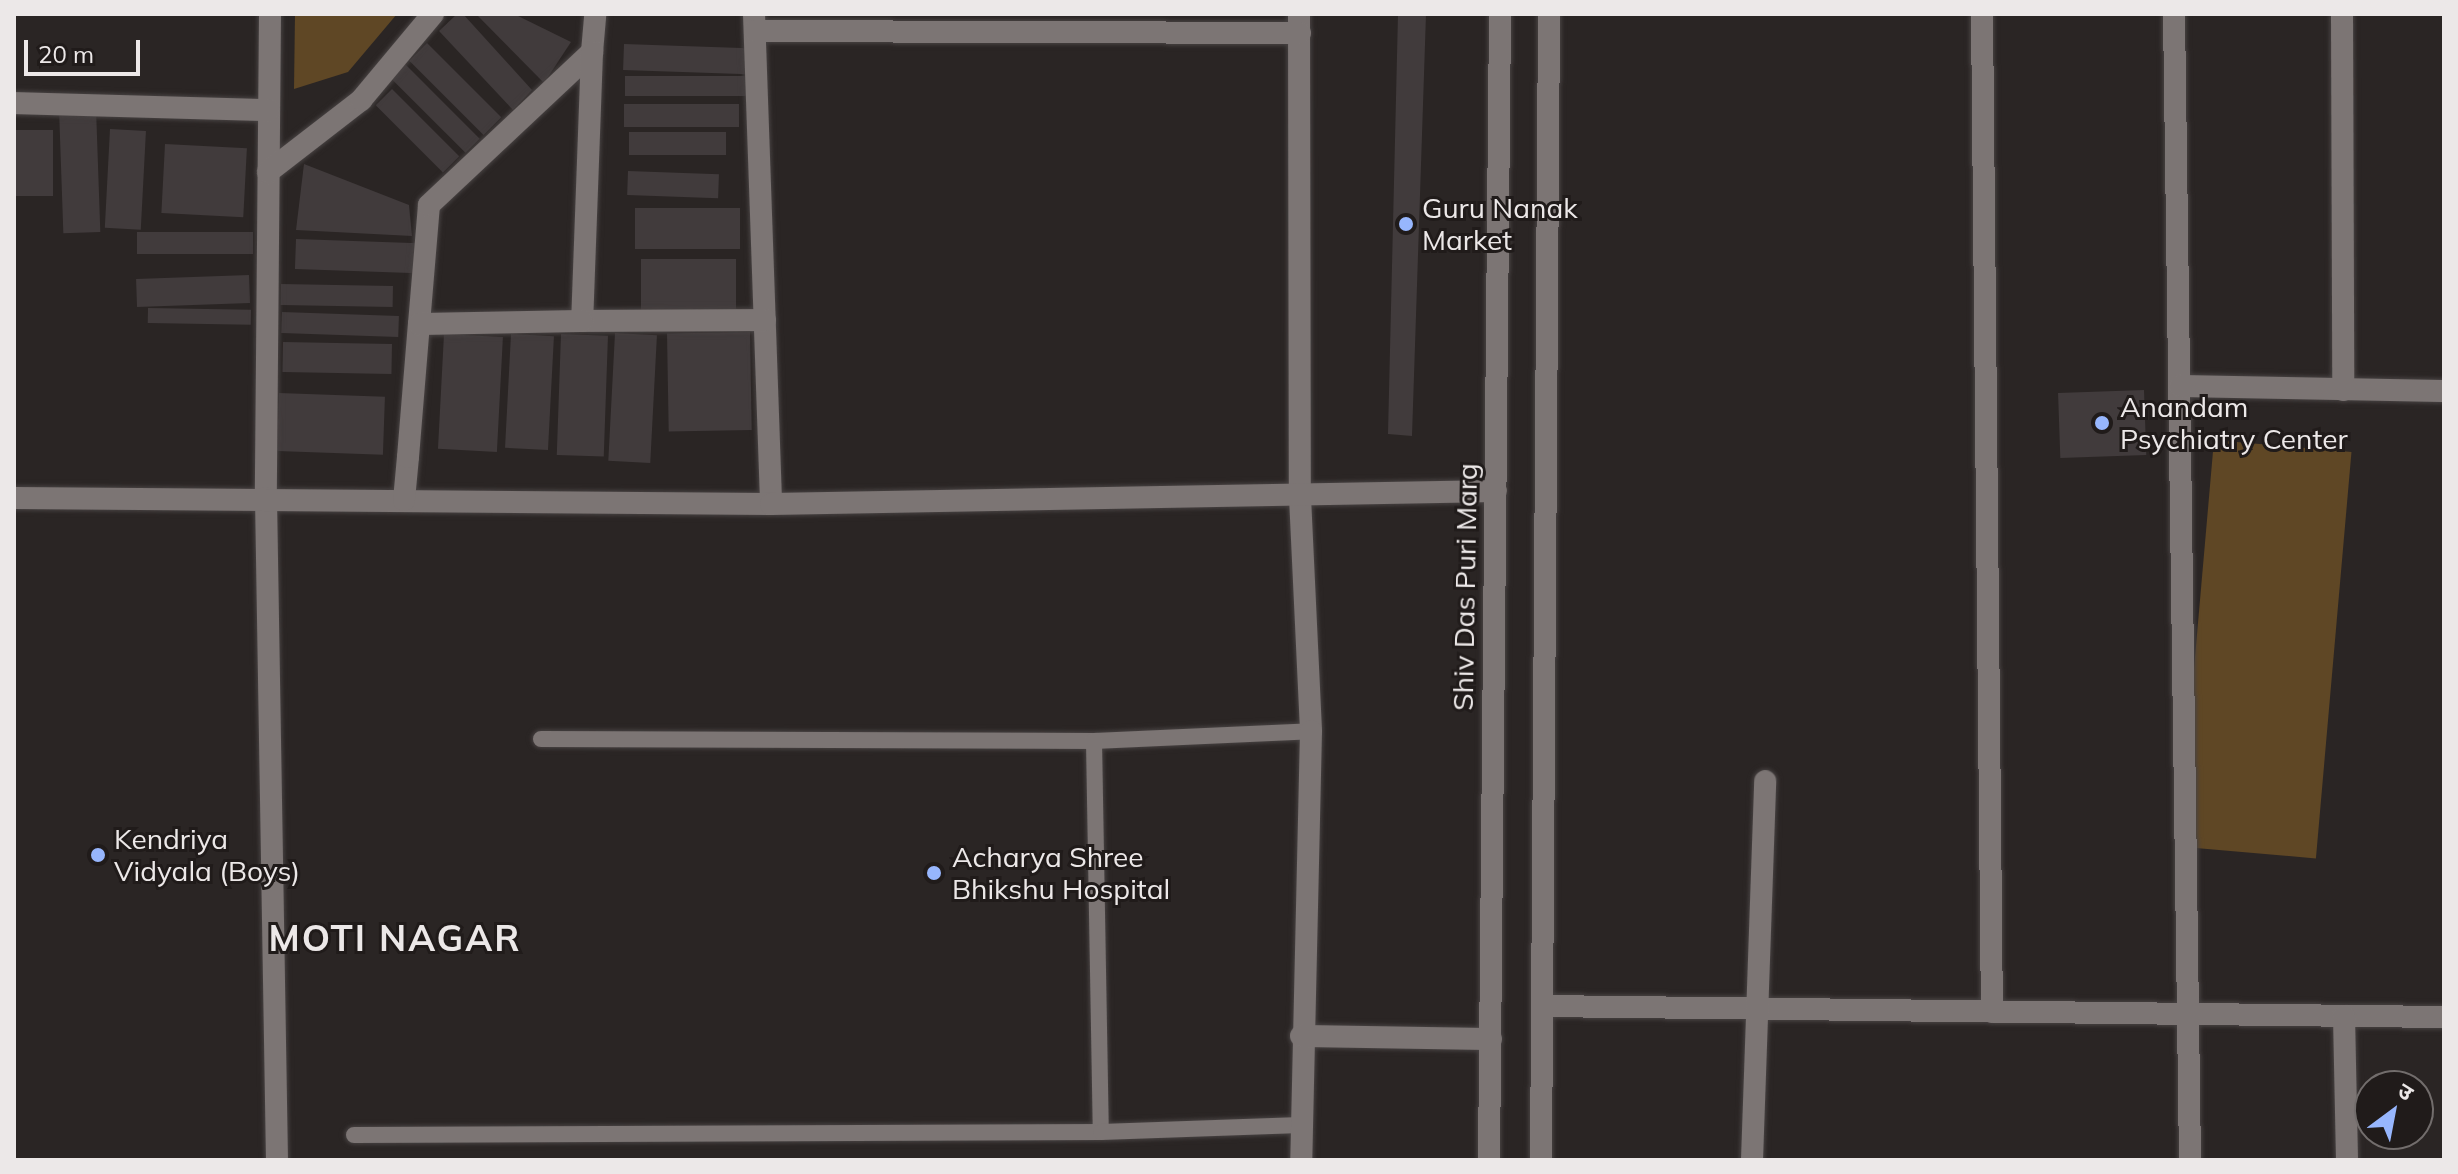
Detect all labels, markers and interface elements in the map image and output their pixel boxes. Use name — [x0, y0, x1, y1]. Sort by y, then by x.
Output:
scale bar — [28, 24, 144, 74]
text: 20 m — [38, 39, 94, 69]
place label: Guru Nanak Market — [1422, 191, 1578, 257]
marker: Guru Nanak Market — [1397, 215, 1415, 233]
place label: Anandam Psychiatry Center — [2120, 390, 2348, 456]
marker: Anandam Psychiatry Center — [2091, 412, 2113, 434]
street label: Shiv Das Puri Marg — [1446, 463, 1484, 711]
place label: Kendriya Vidyala (Boys) — [114, 822, 300, 888]
place label: Acharya Shree Bhikshu Hospital — [952, 840, 1170, 906]
marker: Kendriya Vidyala (Boys) — [89, 846, 107, 864]
marker: Acharya Shree Bhikshu Hospital — [923, 862, 945, 884]
district label: MOTI NAGAR — [268, 916, 522, 960]
north arrow — [2354, 1070, 2434, 1150]
text: उ — [2393, 1076, 2419, 1107]

